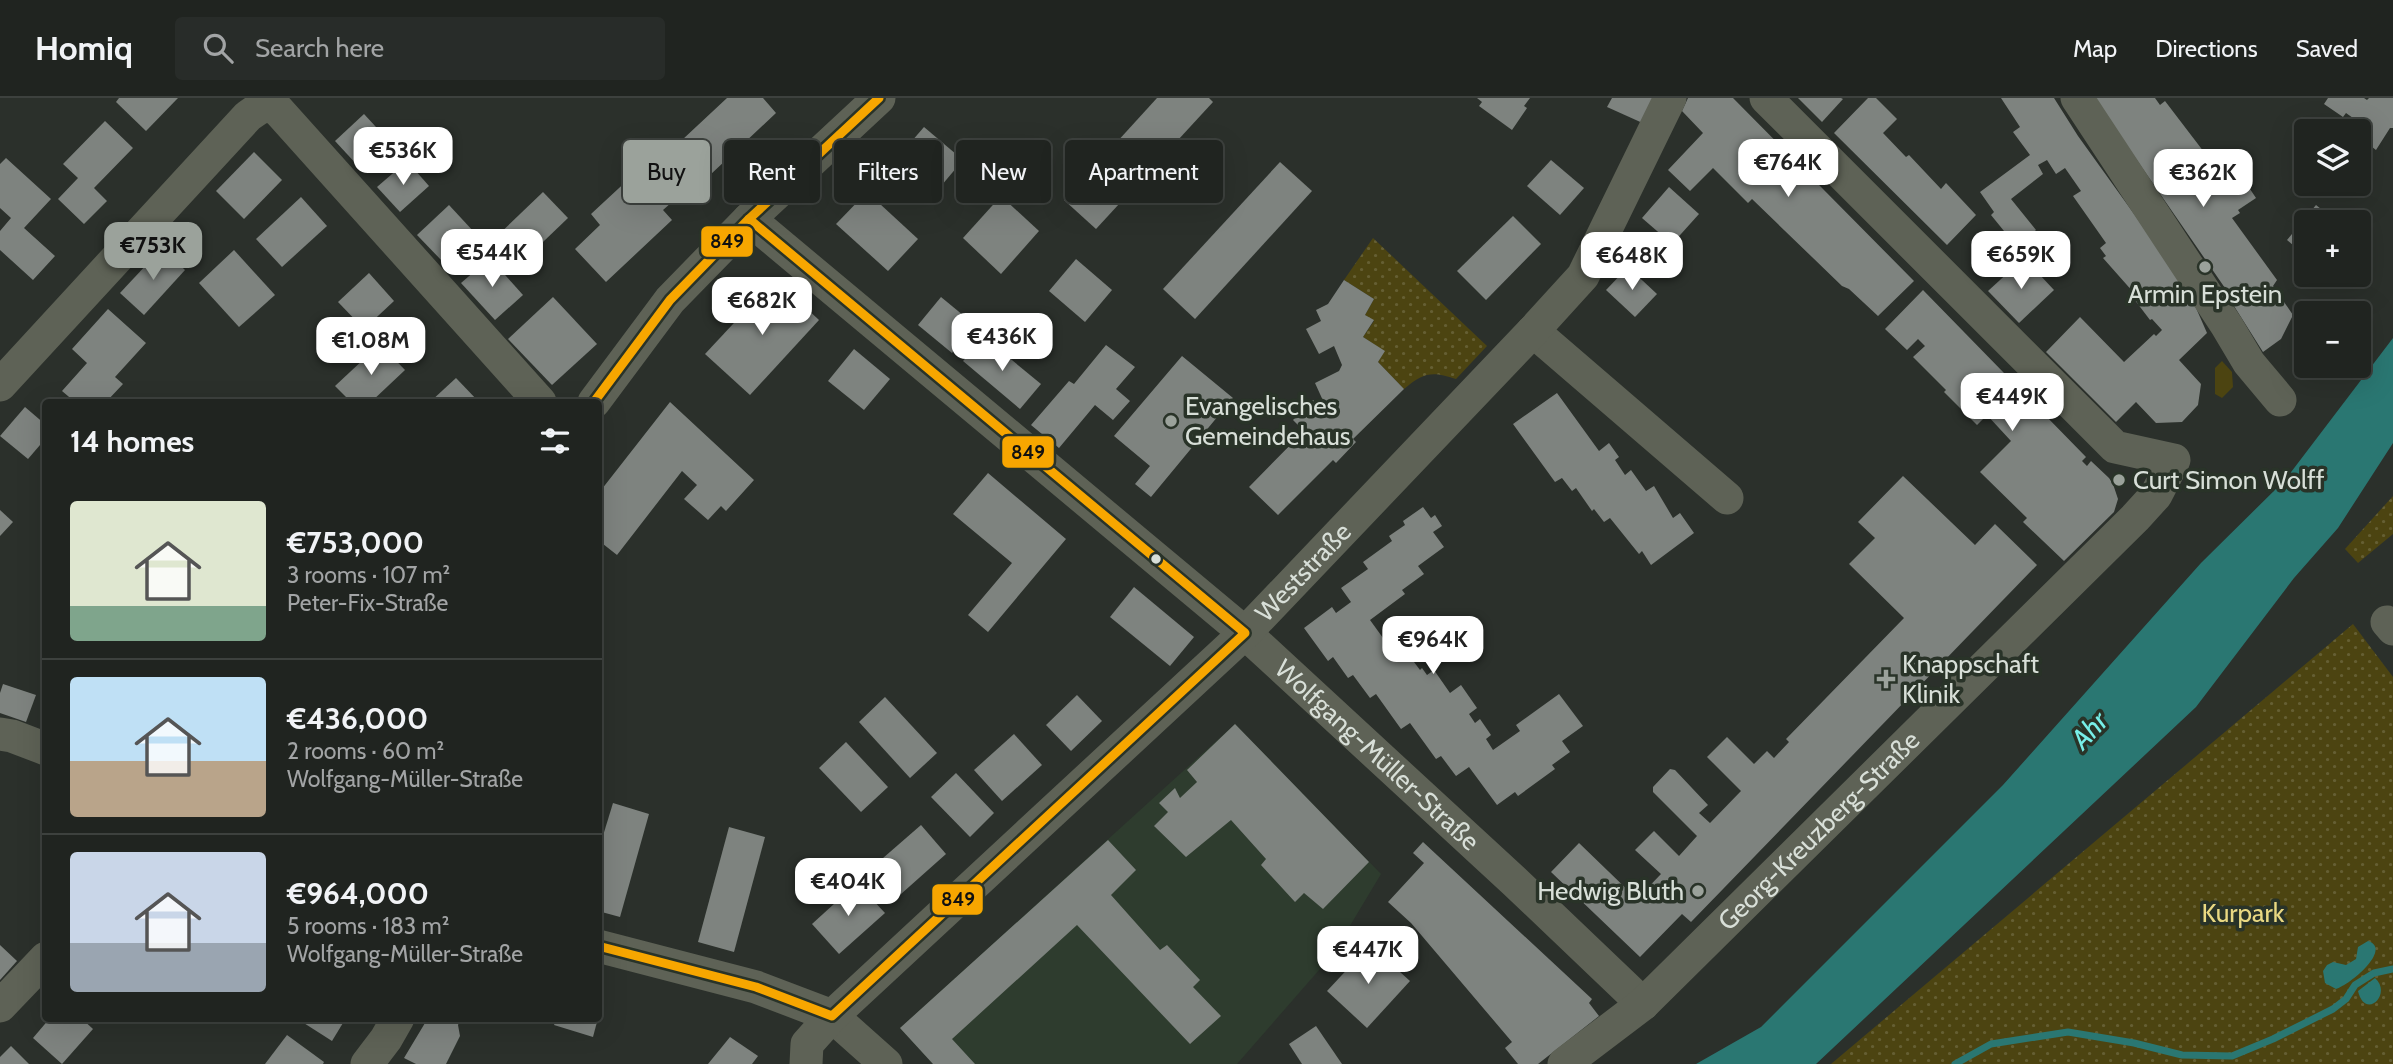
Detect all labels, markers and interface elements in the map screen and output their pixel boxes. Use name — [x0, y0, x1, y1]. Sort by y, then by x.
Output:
search box — [175, 17, 665, 80]
text: Homiq — [35, 28, 133, 68]
icon: search — [199, 29, 237, 67]
text: Search here — [255, 32, 384, 64]
text: Map — [2073, 34, 2117, 63]
text: Directions — [2155, 34, 2258, 63]
text: Saved — [2296, 34, 2358, 63]
map controls — [2294, 119, 2371, 378]
button: layers — [2294, 119, 2371, 196]
pin: €536K — [354, 127, 452, 187]
text: €536K — [370, 136, 436, 164]
chip: Buy — [623, 140, 710, 203]
chip: Rent — [724, 140, 820, 203]
chip: Filters — [834, 140, 942, 203]
chip: New — [956, 140, 1051, 203]
chip: Apartment — [1065, 140, 1223, 203]
pin: €764K — [1739, 140, 1837, 199]
text: €764K — [1754, 148, 1822, 176]
pin: €362K — [2154, 150, 2252, 209]
text: €362K — [2170, 158, 2236, 186]
button: + — [2294, 210, 2371, 287]
pin: €753K — [104, 222, 202, 282]
line badge: 849 — [700, 225, 754, 258]
pin: €544K — [443, 230, 541, 289]
text: 849 — [710, 230, 744, 253]
text: €753K — [120, 231, 186, 259]
pin: €648K — [1583, 232, 1681, 292]
pin: €659K — [1972, 232, 2070, 291]
text: €544K — [457, 238, 527, 266]
text: €659K — [1987, 240, 2055, 268]
text: €648K — [1597, 241, 1667, 269]
marker: Armin Epstein — [2197, 259, 2213, 275]
pin: €682K — [713, 278, 811, 337]
place label: Armin Epstein — [2128, 278, 2282, 310]
text: €682K — [728, 286, 796, 314]
button: − — [2294, 301, 2371, 378]
pin: €436K — [953, 314, 1051, 373]
pin: €1.08M — [314, 317, 428, 377]
text: €436K — [968, 322, 1036, 350]
text: €1.08M — [332, 326, 410, 354]
pin: €449K — [1963, 374, 2061, 433]
text: €449K — [1977, 382, 2047, 410]
place label: Evangelisches Gemeindehaus — [1185, 390, 1351, 452]
marker: Evangelisches Gemeindehaus — [1163, 413, 1179, 429]
icon: filters — [536, 422, 574, 460]
text: 14 homes — [70, 423, 194, 460]
line badge: 849 — [1001, 435, 1055, 469]
text: 849 — [1011, 441, 1045, 464]
place label: Curt Simon Wolff — [2133, 464, 2325, 496]
marker: Curt Simon Wolff — [2111, 472, 2127, 488]
street label: Weststraße — [1248, 516, 1358, 628]
text: €753,000 — [287, 524, 424, 561]
icon: home — [126, 529, 210, 613]
unlabelled marker — [1149, 552, 1163, 566]
text: 3 rooms · 107 m² — [287, 561, 450, 589]
text: Peter-Fix-Straße — [287, 589, 448, 617]
pin: €964K — [1384, 616, 1482, 676]
text: €964K — [1398, 625, 1468, 653]
place label: Knappschaft Klinik — [1902, 648, 2039, 710]
street label: Wolfgang-Müller-Straße — [1268, 653, 1486, 857]
marker: Knappschaft Klinik — [1876, 669, 1896, 689]
text: €436,000 — [287, 700, 428, 737]
water label: Ahr — [2062, 703, 2116, 757]
icon: home — [126, 705, 210, 789]
street label: Georg-Kreuzberg-Straße — [1711, 724, 1926, 937]
text: 2 rooms · 60 m² — [287, 737, 444, 765]
text: Wolfgang-Müller-Straße — [287, 765, 523, 793]
pin: €404K — [799, 858, 897, 918]
text: €404K — [811, 867, 885, 895]
text: €964,000 — [287, 875, 429, 912]
place label: Hedwig Bluth — [1537, 875, 1684, 907]
icon: home — [126, 880, 210, 964]
line badge: 849 — [931, 883, 984, 916]
marker: Hedwig Bluth — [1690, 883, 1706, 899]
text: 849 — [941, 888, 975, 911]
park label: Kurpark — [2202, 897, 2285, 929]
text: 5 rooms · 183 m² — [287, 912, 449, 940]
pin: €447K — [1319, 926, 1417, 986]
text: €447K — [1333, 935, 1403, 963]
text: Wolfgang-Müller-Straße — [287, 940, 523, 968]

